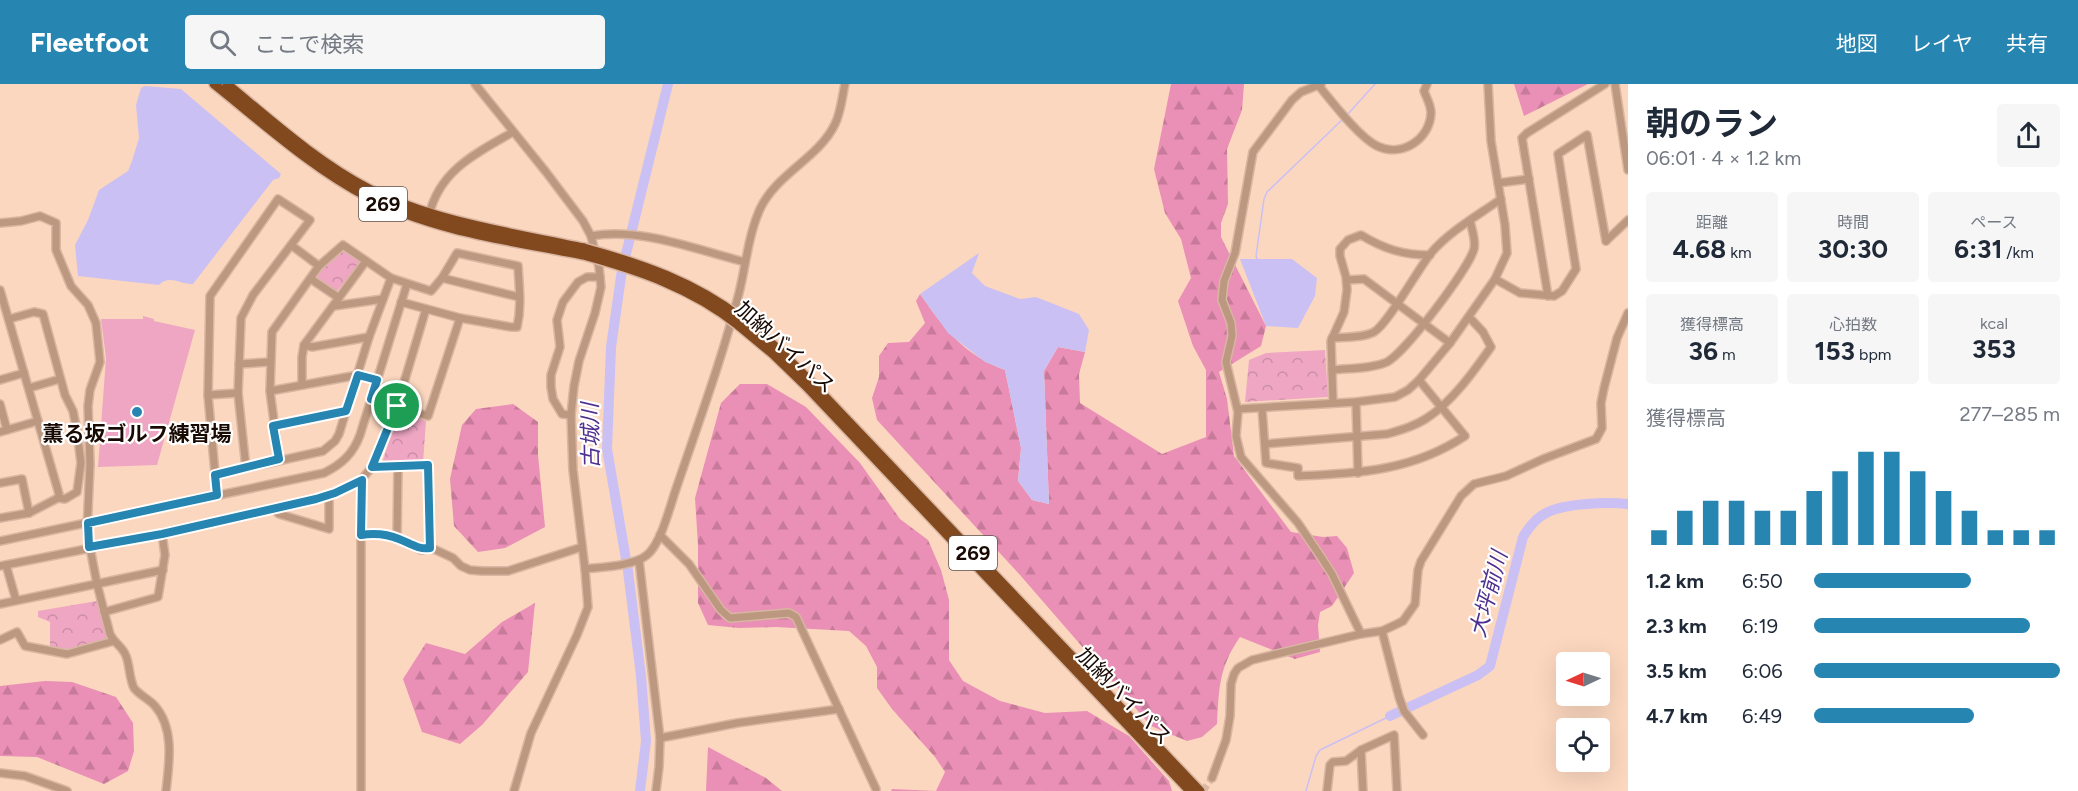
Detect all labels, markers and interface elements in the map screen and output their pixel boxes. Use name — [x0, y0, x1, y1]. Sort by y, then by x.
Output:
search box — [185, 15, 605, 69]
text: Fleetfoot — [30, 25, 149, 59]
icon: search — [206, 26, 239, 59]
text: ここで検索 — [254, 31, 364, 58]
text: 地図 — [1836, 31, 1878, 56]
text: レイヤ — [1911, 31, 1973, 56]
text: 共有 — [2006, 31, 2048, 56]
text: 朝のラン — [1646, 104, 1778, 143]
button: share — [1997, 104, 2060, 167]
text: 06:01 · 4 × 1.2 km — [1646, 146, 1801, 170]
road number: 269 — [359, 187, 407, 221]
text: 距離 — [1696, 213, 1728, 232]
text: 時間 — [1837, 213, 1869, 232]
text: ペース — [1970, 213, 2018, 232]
text: 4.68 — [1672, 233, 1726, 265]
text: 30:30 — [1818, 233, 1888, 265]
text: 6:31 — [1954, 233, 2002, 265]
text: km — [1726, 243, 1752, 262]
text: /km — [2002, 243, 2034, 262]
street label: 加納バイパス — [730, 295, 840, 398]
text: kcal — [1980, 314, 2008, 333]
text: 獲得標高 — [1680, 315, 1744, 334]
text: 心拍数 — [1829, 315, 1877, 334]
text: 353 — [1972, 333, 2016, 365]
text: 36 — [1688, 335, 1718, 367]
text: 153 — [1815, 335, 1855, 367]
text: m — [1718, 345, 1736, 364]
text: bpm — [1855, 345, 1891, 364]
pin — [371, 380, 422, 431]
icon: arrive — [380, 389, 413, 422]
water label: 古城川 — [576, 401, 605, 469]
text: 277–285 m — [1959, 402, 2060, 426]
marker: 薫る坂ゴルフ練習場 — [130, 405, 144, 419]
text: 獲得標高 — [1646, 406, 1726, 430]
place label: 薫る坂ゴルフ練習場 — [43, 421, 232, 446]
road number: 269 — [949, 536, 997, 570]
water label: 大坪前川 — [1464, 546, 1513, 640]
text: 1.2 km — [1646, 569, 1704, 593]
text: 6:50 — [1742, 569, 1783, 593]
text: 2.3 km — [1646, 614, 1707, 638]
text: 6:19 — [1742, 614, 1778, 638]
street label: 加納バイパス — [1072, 642, 1177, 750]
north arrow — [1556, 652, 1610, 706]
map controls — [1556, 652, 1610, 772]
text: 3.5 km — [1646, 659, 1707, 683]
text: 6:06 — [1742, 659, 1783, 683]
text: 4.7 km — [1646, 704, 1708, 728]
text: 6:49 — [1742, 704, 1782, 728]
button: locate — [1556, 718, 1610, 772]

